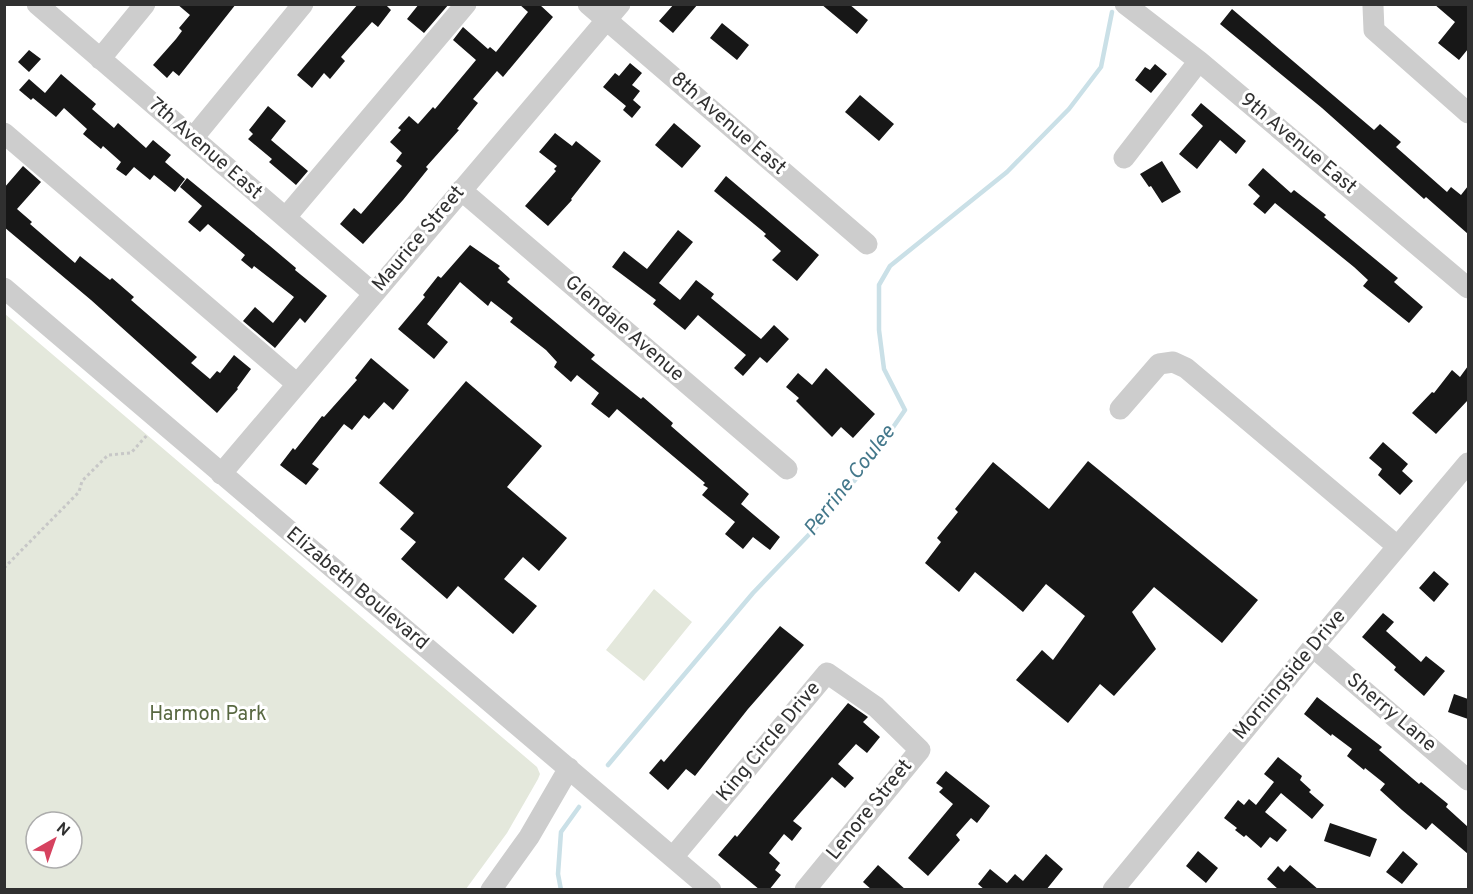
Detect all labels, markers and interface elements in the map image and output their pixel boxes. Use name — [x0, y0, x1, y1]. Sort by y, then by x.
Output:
street label: 8th Avenue East — [665, 67, 791, 181]
street label: 9th Avenue East — [1234, 87, 1362, 201]
street label: 7th Avenue East — [143, 92, 267, 206]
street label: Maurice Street — [367, 181, 471, 297]
street label: Glendale Avenue — [559, 270, 689, 388]
water label: Perrine Coulee — [798, 419, 902, 542]
street label: Elizabeth Boulevard — [280, 522, 434, 656]
street label: Morningside Drive — [1228, 604, 1352, 746]
street label: Sherry Lane — [1341, 668, 1441, 758]
street label: King Circle Drive — [711, 677, 827, 807]
park label: Harmon Park — [149, 702, 267, 728]
street label: Lenore Street — [821, 754, 919, 866]
north arrow — [24, 810, 84, 870]
text: N — [52, 819, 73, 841]

